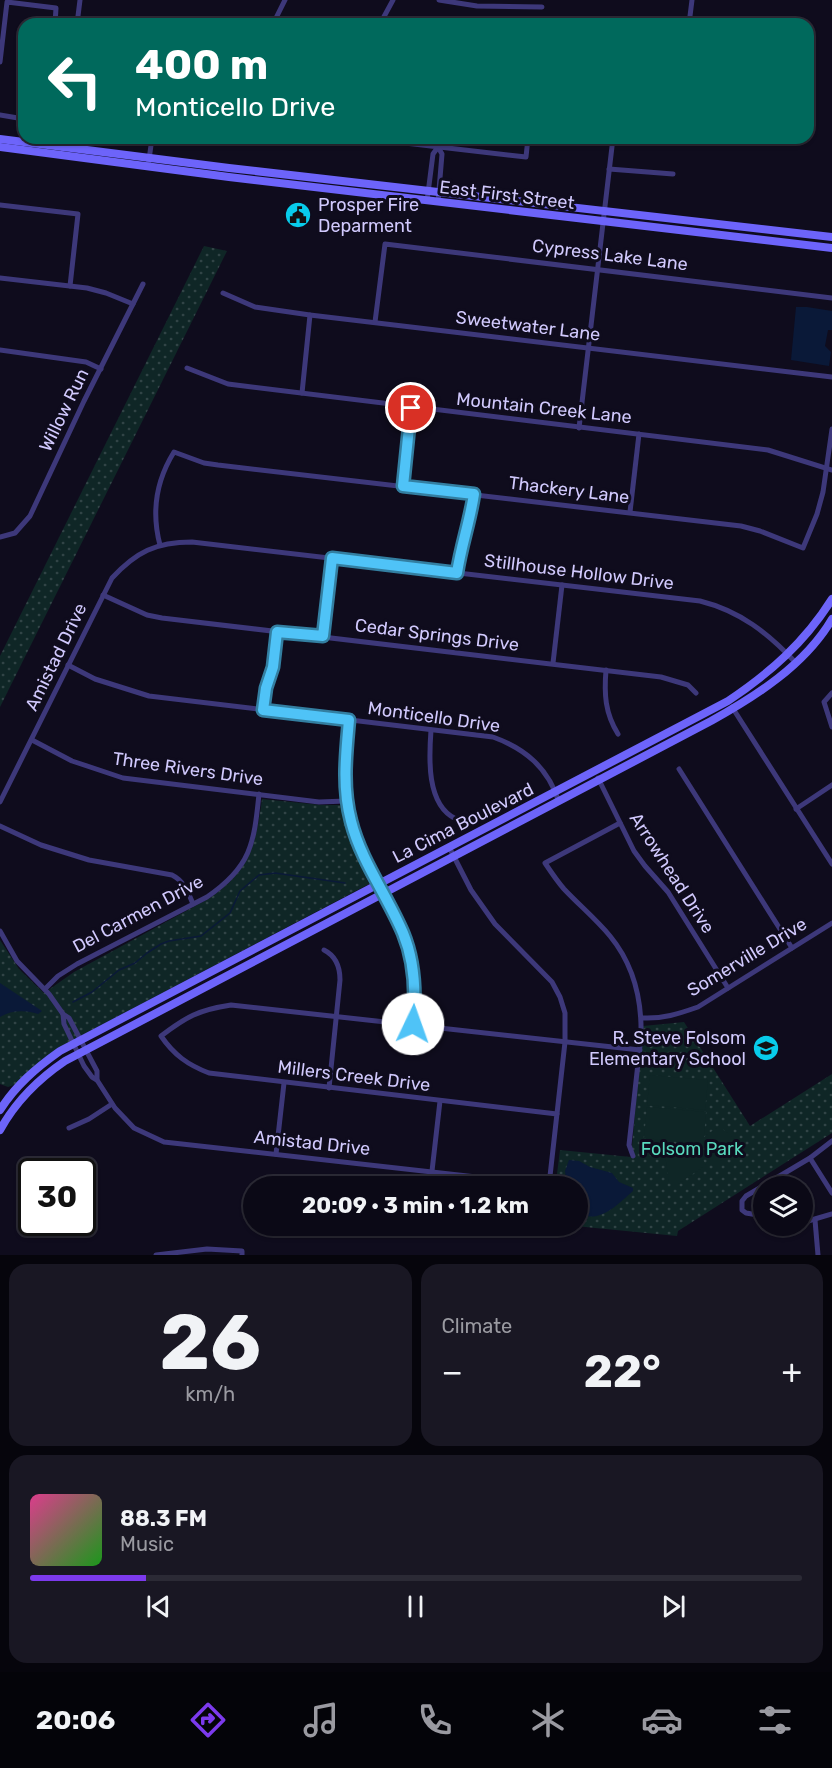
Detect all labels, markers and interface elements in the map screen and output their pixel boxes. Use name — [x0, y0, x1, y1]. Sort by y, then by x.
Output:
text: 400 m — [135, 40, 268, 90]
icon: left — [36, 42, 114, 120]
text: Monticello Drive — [135, 91, 335, 123]
street label: East First Street — [438, 176, 576, 214]
place label: Prosper Fire Deparment — [318, 194, 419, 237]
public building icon: Prosper Fire Deparment — [283, 200, 313, 230]
street label: Cypress Lake Lane — [531, 235, 689, 275]
street label: Sweetwater Lane — [454, 306, 602, 346]
street label: Willow Run — [34, 365, 94, 455]
pin — [385, 382, 436, 433]
street label: Mountain Creek Lane — [455, 388, 633, 428]
icon: arrive — [394, 391, 427, 424]
street label: Thackery Lane — [507, 472, 631, 508]
street label: Stillhouse Hollow Drive — [483, 549, 675, 595]
street label: Amistad Drive — [20, 600, 92, 714]
street label: Cedar Springs Drive — [354, 614, 520, 656]
street label: Monticello Drive — [366, 697, 502, 737]
street label: Three Rivers Drive — [111, 748, 265, 790]
street label: La Cima Boulevard — [389, 778, 537, 868]
street label: Arrowhead Drive — [625, 809, 719, 937]
street label: Del Carmen Drive — [69, 870, 207, 958]
street label: Somerville Drive — [683, 913, 811, 1001]
position arrow — [381, 992, 445, 1056]
place label: R. Steve Folsom Elementary School — [589, 1027, 746, 1070]
school or university icon: R. Steve Folsom Elementary School — [751, 1033, 781, 1063]
street label: Millers Creek Drive — [276, 1056, 432, 1096]
street label: Amistad Drive — [253, 1126, 371, 1160]
park label: Folsom Park — [641, 1138, 744, 1160]
speed limit sign: 30 — [18, 1158, 96, 1236]
map controls — [753, 1176, 813, 1236]
button: layers — [753, 1176, 813, 1236]
text: 20:09 · 3 min · 1.2 km — [302, 1192, 529, 1219]
text: 26 — [160, 1296, 261, 1389]
text: Climate — [442, 1314, 512, 1338]
text: 22° — [584, 1345, 661, 1398]
text: − — [442, 1352, 463, 1391]
text: + — [781, 1352, 802, 1391]
text: km/h — [185, 1382, 235, 1406]
text: 88.3 FM — [120, 1505, 207, 1532]
text: Music — [120, 1532, 174, 1556]
icon: previous — [142, 1590, 175, 1623]
icon: pause — [399, 1590, 432, 1623]
icon: next — [657, 1590, 690, 1623]
icon: directions — [187, 1699, 229, 1741]
icon: music — [300, 1699, 342, 1741]
icon: phone — [414, 1699, 456, 1741]
icon: climate — [527, 1699, 569, 1741]
icon: car — [641, 1699, 683, 1741]
icon: filters — [754, 1699, 796, 1741]
text: 20:06 — [36, 1704, 115, 1736]

